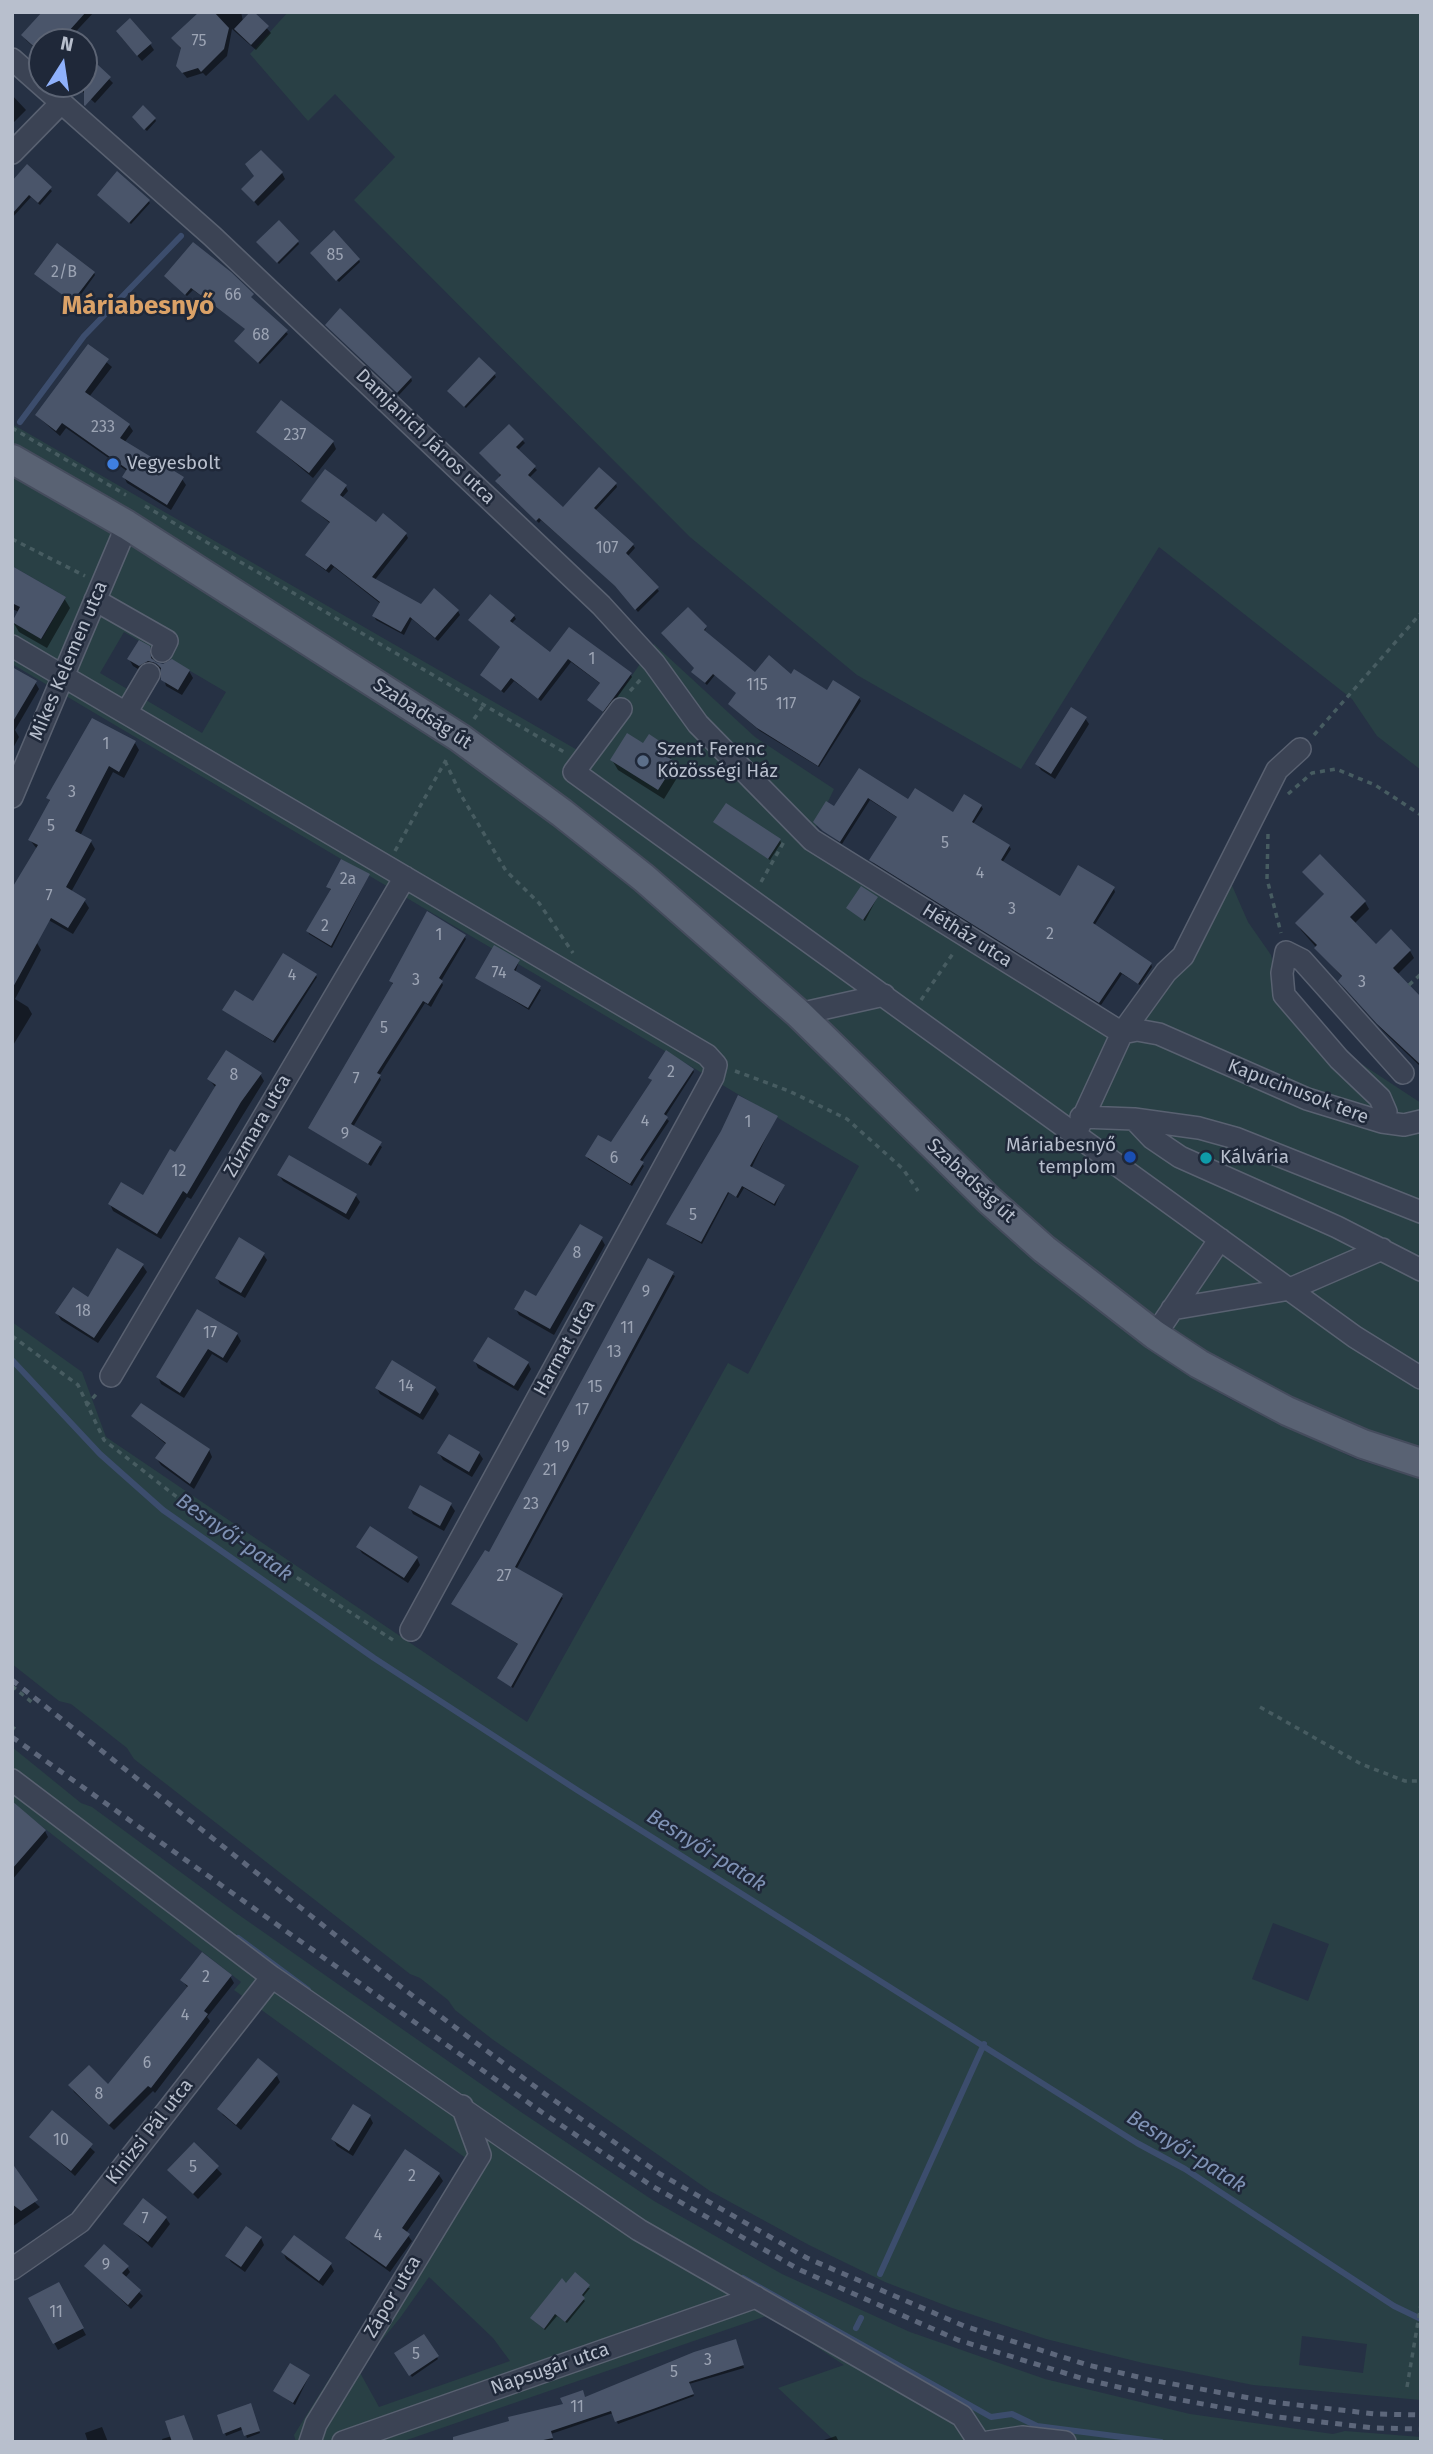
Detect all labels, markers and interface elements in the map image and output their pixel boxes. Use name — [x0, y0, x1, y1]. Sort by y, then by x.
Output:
north arrow — [28, 28, 98, 98]
text: N — [58, 31, 76, 56]
house number: 75 — [192, 32, 206, 52]
house number: 85 — [327, 246, 343, 266]
house number: 2/B — [51, 263, 77, 283]
house number: 66 — [224, 286, 242, 306]
district label: Máriabesnyő — [62, 291, 214, 323]
house number: 68 — [252, 326, 270, 346]
street label: Damjanich János utca — [350, 364, 500, 510]
house number: 233 — [91, 418, 115, 438]
house number: 237 — [284, 426, 306, 446]
place label: Vegyesbolt — [127, 453, 221, 475]
marker: Vegyesbolt — [105, 456, 121, 472]
house number: 107 — [596, 539, 618, 559]
street label: Mikes Kelemen utca — [25, 578, 113, 744]
house number: 1 — [589, 650, 595, 670]
street label: Szabadság út — [368, 674, 476, 754]
house number: 115 — [746, 676, 768, 696]
house number: 117 — [776, 695, 796, 715]
house number: 1 — [103, 735, 109, 755]
place label: Szent Ferenc Közösségi Ház — [657, 739, 778, 783]
marker: Szent Ferenc Közösségi Ház — [635, 753, 651, 769]
house number: 3 — [68, 783, 76, 803]
house number: 5 — [47, 817, 55, 837]
house number: 5 — [941, 834, 949, 854]
house number: 4 — [976, 864, 984, 884]
house number: 2a — [340, 870, 356, 890]
house number: 7 — [45, 887, 53, 907]
street label: Hétház utca — [918, 899, 1016, 973]
house number: 3 — [1008, 900, 1016, 920]
house number: 2 — [321, 917, 329, 937]
house number: 2 — [1046, 925, 1054, 945]
house number: 1 — [436, 926, 442, 946]
house number: 74 — [492, 964, 506, 984]
house number: 4 — [288, 966, 296, 986]
house number: 3 — [412, 971, 420, 991]
house number: 3 — [1358, 973, 1366, 993]
house number: 5 — [380, 1019, 388, 1039]
street label: Kapucinusok tere — [1224, 1055, 1372, 1129]
house number: 2 — [667, 1063, 675, 1083]
house number: 8 — [230, 1066, 238, 1086]
house number: 7 — [352, 1070, 360, 1090]
street label: Zúzmara utca — [220, 1071, 296, 1181]
house number: 4 — [641, 1112, 649, 1132]
house number: 1 — [745, 1113, 751, 1133]
house number: 9 — [341, 1125, 349, 1145]
street label: Szabadság út — [922, 1134, 1020, 1228]
place label: Máriabesnyő templom — [1006, 1135, 1116, 1179]
place label: Kálvária — [1220, 1147, 1289, 1169]
house number: 6 — [610, 1149, 618, 1169]
marker: Máriabesnyő templom — [1122, 1149, 1138, 1165]
marker: Kálvária — [1198, 1150, 1214, 1166]
house number: 12 — [172, 1162, 186, 1182]
house number: 5 — [689, 1206, 697, 1226]
house number: 8 — [573, 1244, 581, 1264]
house number: 9 — [642, 1283, 650, 1303]
street label: Harmat utca — [529, 1296, 601, 1400]
house number: 18 — [75, 1302, 91, 1322]
house number: 11 — [620, 1319, 634, 1339]
house number: 17 — [203, 1324, 217, 1344]
house number: 13 — [607, 1343, 621, 1363]
house number: 14 — [398, 1377, 414, 1397]
house number: 15 — [588, 1378, 602, 1398]
house number: 17 — [575, 1401, 589, 1421]
house number: 19 — [554, 1438, 570, 1458]
house number: 21 — [543, 1461, 557, 1481]
water label: Besnyői-patak — [171, 1489, 297, 1587]
house number: 23 — [523, 1495, 539, 1515]
house number: 27 — [497, 1567, 511, 1587]
water label: Besnyői-patak — [642, 1804, 770, 1898]
house number: 2 — [202, 1968, 210, 1988]
house number: 4 — [181, 2006, 189, 2026]
house number: 6 — [143, 2054, 151, 2074]
street label: Kinizsi Pál utca — [102, 2075, 198, 2189]
house number: 8 — [95, 2085, 103, 2105]
water label: Besnyői-patak — [1122, 2105, 1250, 2199]
house number: 10 — [53, 2131, 69, 2151]
house number: 5 — [189, 2158, 197, 2178]
house number: 2 — [408, 2167, 416, 2187]
house number: 7 — [141, 2210, 149, 2230]
house number: 4 — [374, 2226, 382, 2246]
street label: Zápor utca — [360, 2252, 426, 2342]
house number: 9 — [102, 2256, 110, 2276]
house number: 11 — [49, 2303, 63, 2323]
street label: Napsugár utca — [488, 2338, 612, 2400]
house number: 5 — [412, 2345, 420, 2365]
house number: 3 — [704, 2351, 712, 2371]
house number: 5 — [670, 2363, 678, 2383]
house number: 11 — [570, 2398, 584, 2418]

